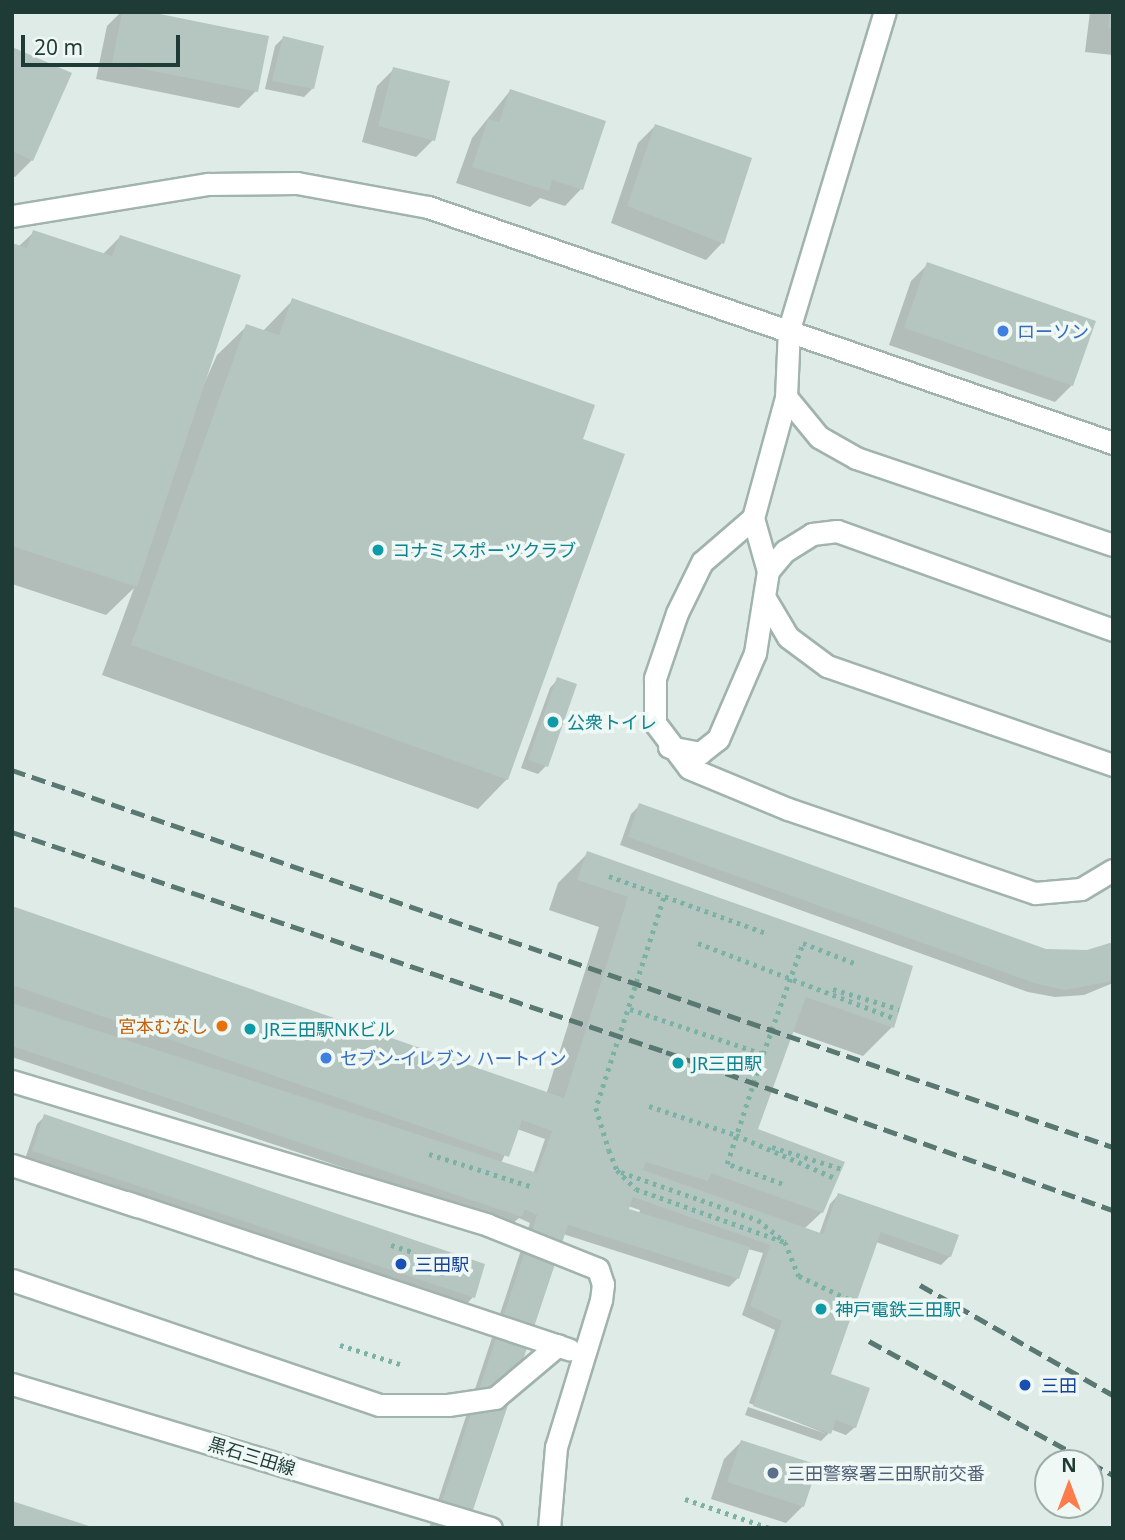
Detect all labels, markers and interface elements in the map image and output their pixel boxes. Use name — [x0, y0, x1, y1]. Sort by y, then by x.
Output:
scale bar — [24, 21, 184, 65]
text: 20 m — [34, 33, 83, 61]
place label: ローソン — [1017, 320, 1089, 342]
marker: ローソン — [995, 323, 1011, 339]
place label: コナミ スポーツクラブ — [392, 539, 577, 561]
marker: コナミ スポーツクラブ — [370, 542, 386, 558]
place label: 公衆トイレ — [567, 711, 657, 733]
marker: 公衆トイレ — [545, 714, 561, 730]
place label: 宮本むなし — [118, 1015, 208, 1037]
marker: 宮本むなし — [214, 1018, 230, 1034]
place label: JR三田駅NKビル — [264, 1018, 395, 1040]
marker: JR三田駅NKビル — [242, 1021, 258, 1037]
place label: セブン-イレブン ハートイン — [340, 1047, 566, 1069]
marker: セブン-イレブン ハートイン — [318, 1050, 334, 1066]
place label: JR三田駅 — [692, 1052, 762, 1074]
marker: JR三田駅 — [670, 1055, 686, 1071]
place label: 三田駅 — [415, 1253, 469, 1275]
marker: 三田駅 — [393, 1256, 409, 1272]
place label: 神戸電鉄三田駅 — [835, 1298, 961, 1320]
marker: 神戸電鉄三田駅 — [813, 1301, 829, 1317]
place label: 三田 — [1041, 1374, 1077, 1396]
marker: 三田 — [1015, 1375, 1035, 1395]
street label: 黒石三田線 — [206, 1433, 298, 1479]
north arrow — [1034, 1449, 1104, 1519]
text: N — [1061, 1452, 1077, 1478]
place label: 三田警察署三田駅前交番 — [787, 1462, 985, 1484]
marker: 三田警察署三田駅前交番 — [765, 1465, 781, 1481]

